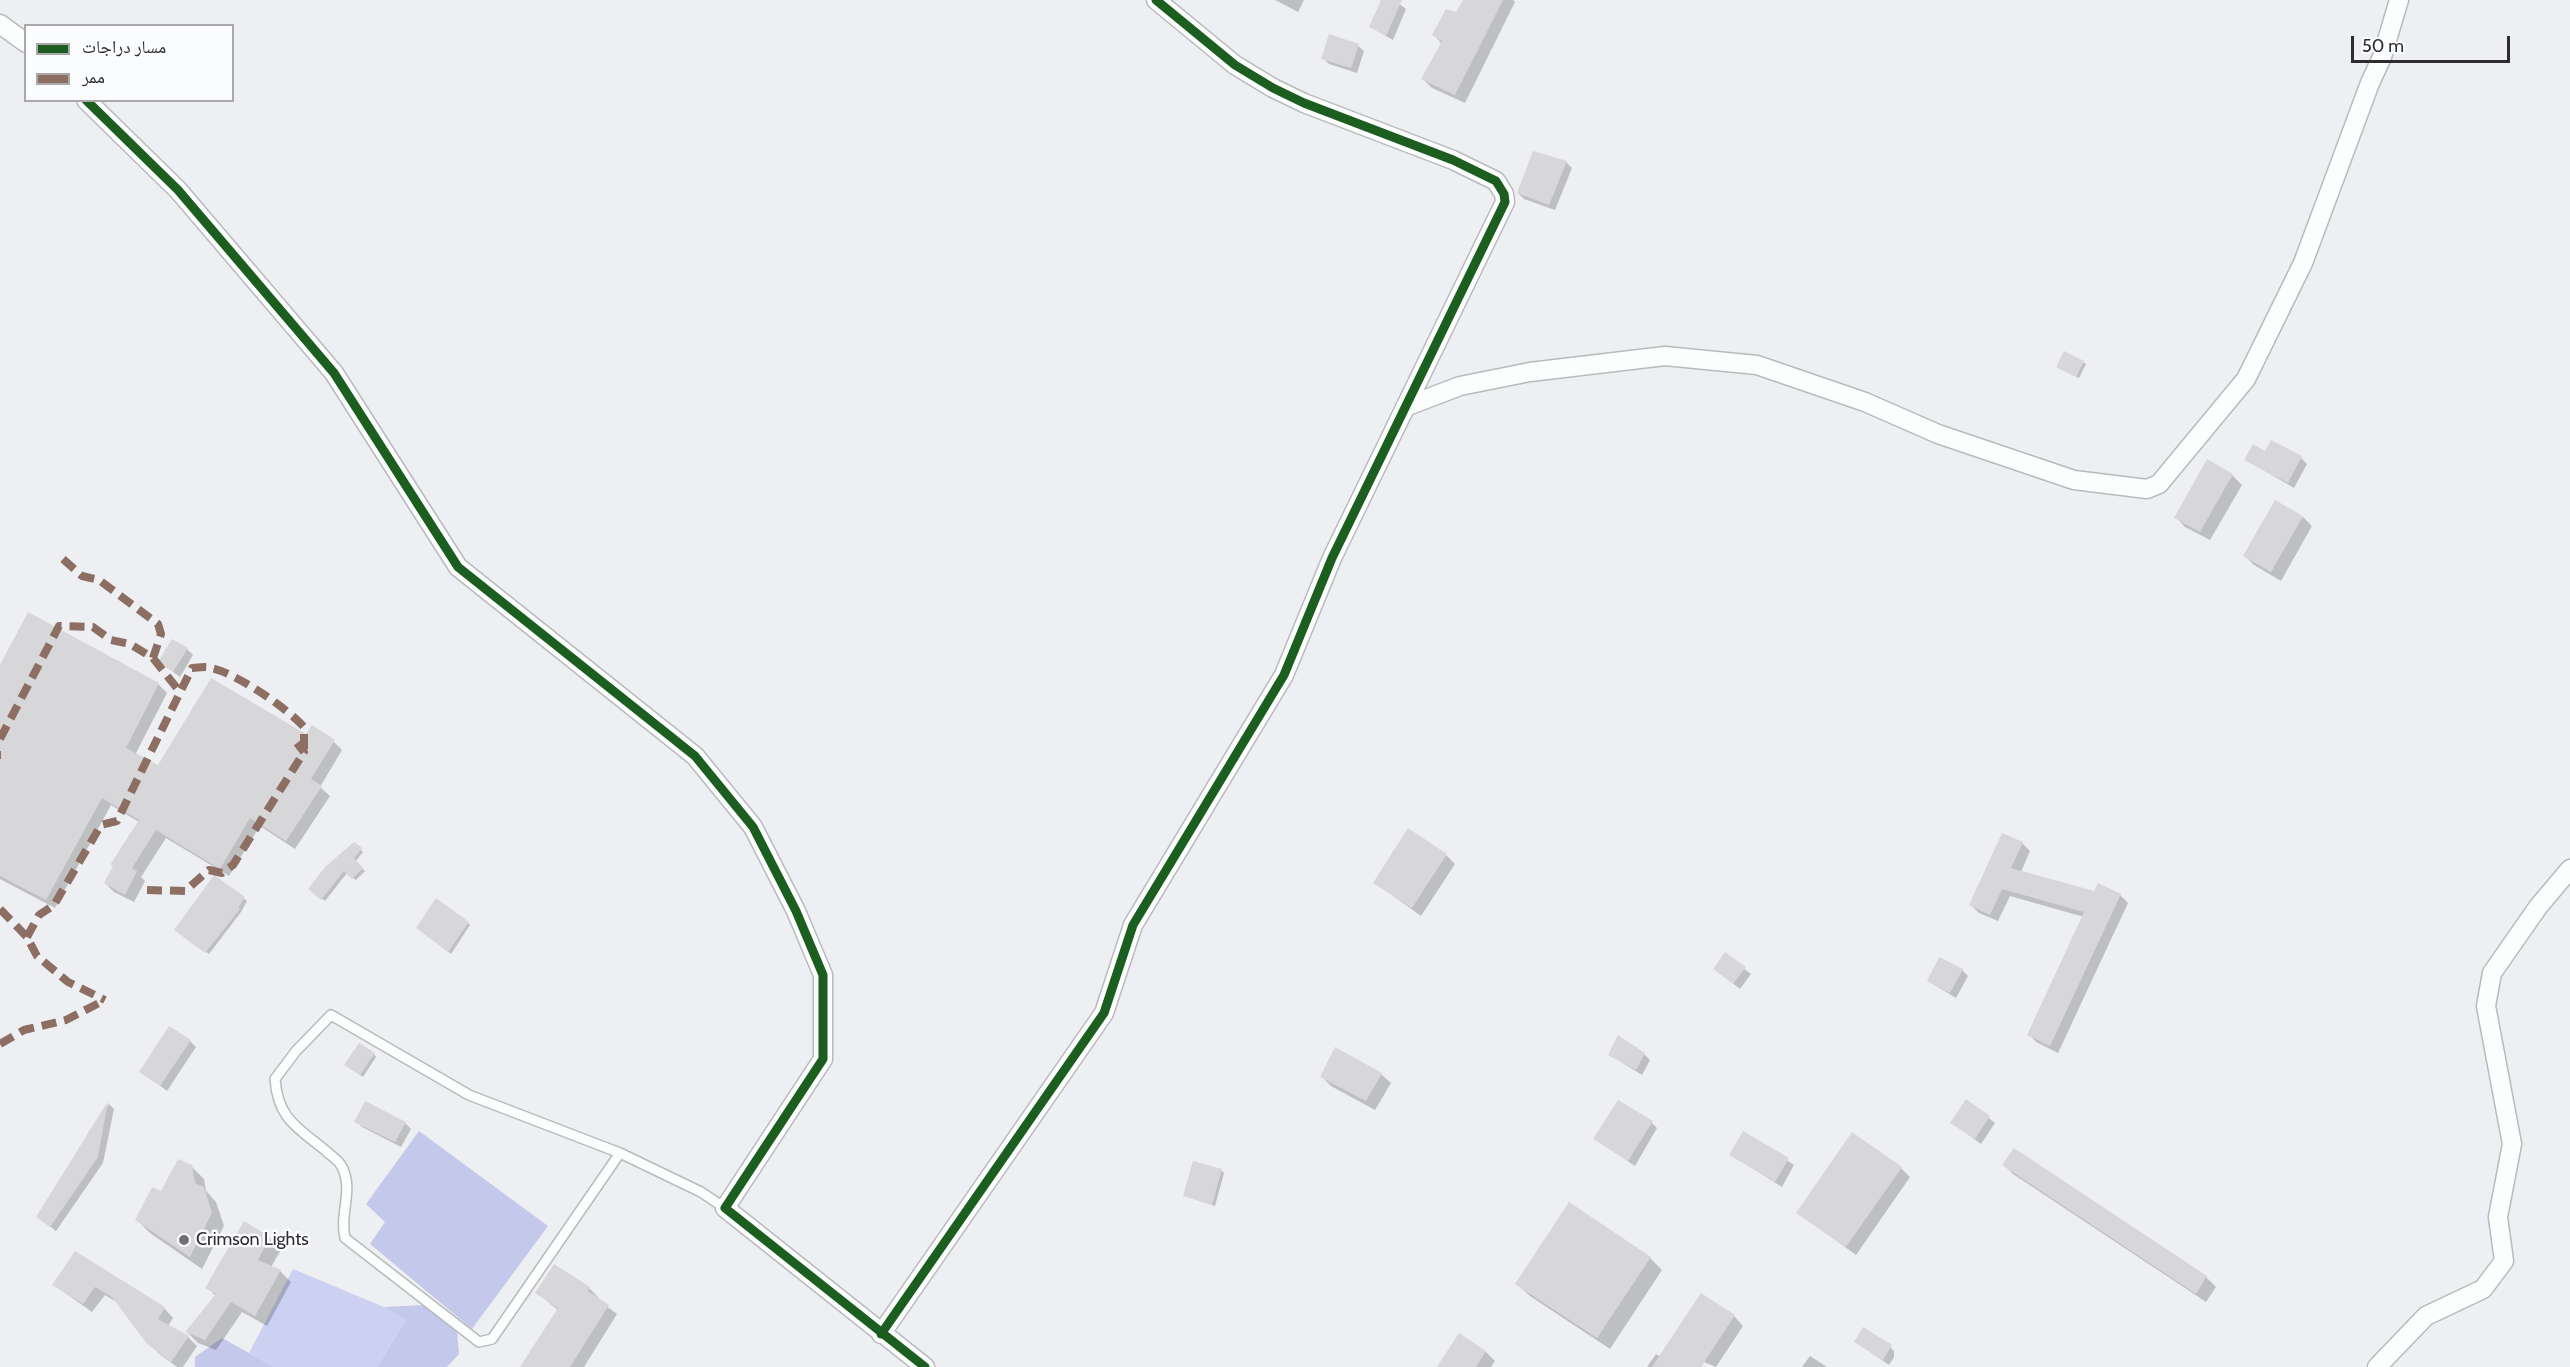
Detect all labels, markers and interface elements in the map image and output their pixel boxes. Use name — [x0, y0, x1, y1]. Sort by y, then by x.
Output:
legend — [24, 24, 234, 102]
scale bar — [2354, 24, 2513, 62]
text: 50 m — [2362, 35, 2404, 57]
text: مسار دراجات — [82, 36, 166, 58]
text: ممر — [82, 66, 105, 88]
place label: Crimson Lights — [196, 1229, 309, 1251]
marker: Crimson Lights — [177, 1233, 191, 1247]

